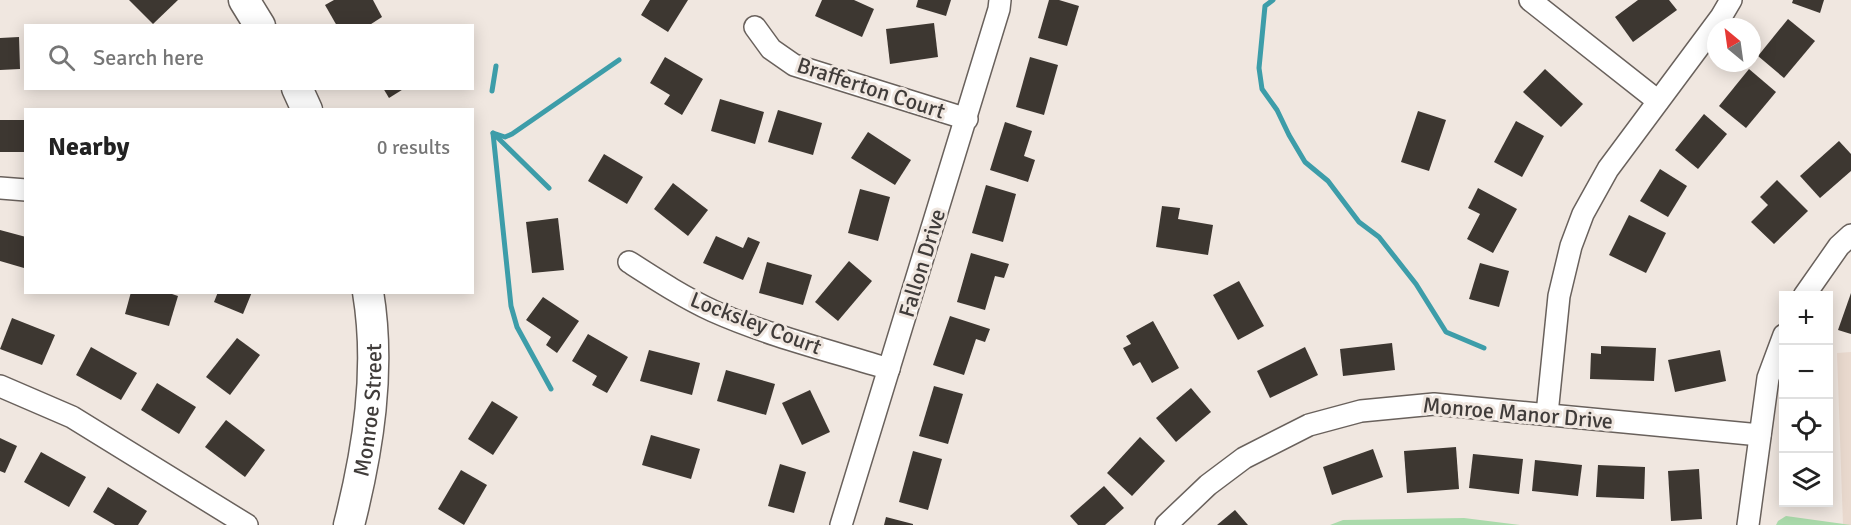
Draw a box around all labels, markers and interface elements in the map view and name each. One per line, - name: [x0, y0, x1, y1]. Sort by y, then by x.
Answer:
- north arrow: [1707, 18, 1761, 72]
- search box: [24, 24, 474, 90]
- icon: search: [45, 41, 78, 74]
- text: Search here: [93, 44, 204, 71]
- street label: Brafferton Court: [794, 51, 949, 125]
- text: Nearby: [48, 131, 129, 163]
- text: 0 results: [377, 135, 450, 160]
- street label: Fallon Drive: [893, 206, 951, 320]
- street label: Locksley Court: [687, 286, 826, 360]
- map controls: [1779, 291, 1833, 507]
- button: +: [1779, 291, 1833, 345]
- street label: Monroe Street: [347, 343, 387, 479]
- button: −: [1779, 345, 1833, 399]
- street label: Monroe Manor Drive: [1422, 391, 1614, 435]
- button: locate: [1779, 399, 1833, 453]
- button: layers: [1779, 453, 1833, 507]

